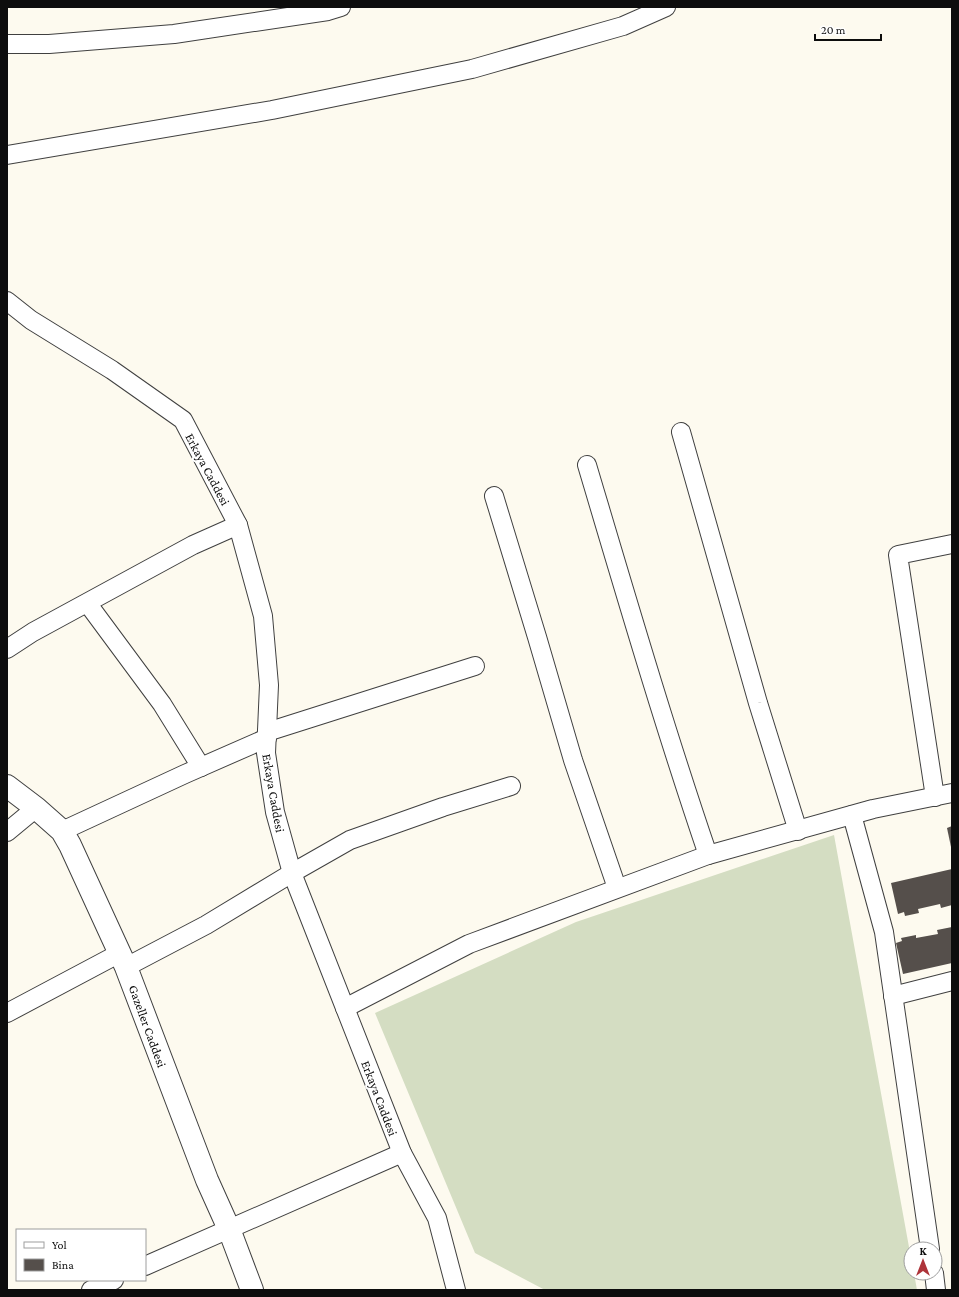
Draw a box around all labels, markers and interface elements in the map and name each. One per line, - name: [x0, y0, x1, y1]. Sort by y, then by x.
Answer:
- scale bar: [815, 16, 881, 42]
- text: 20 m: [821, 23, 846, 37]
- street label: Erkaya Caddesi: [182, 431, 233, 508]
- street label: Erkaya Caddesi: [259, 753, 288, 834]
- street label: Gazeller Caddesi: [126, 983, 170, 1070]
- street label: Erkaya Caddesi: [358, 1058, 401, 1139]
- legend: [16, 1229, 146, 1281]
- text: Yol: [52, 1238, 67, 1252]
- north arrow: [903, 1241, 943, 1281]
- text: K: [919, 1245, 927, 1257]
- text: Bina: [52, 1258, 74, 1272]

